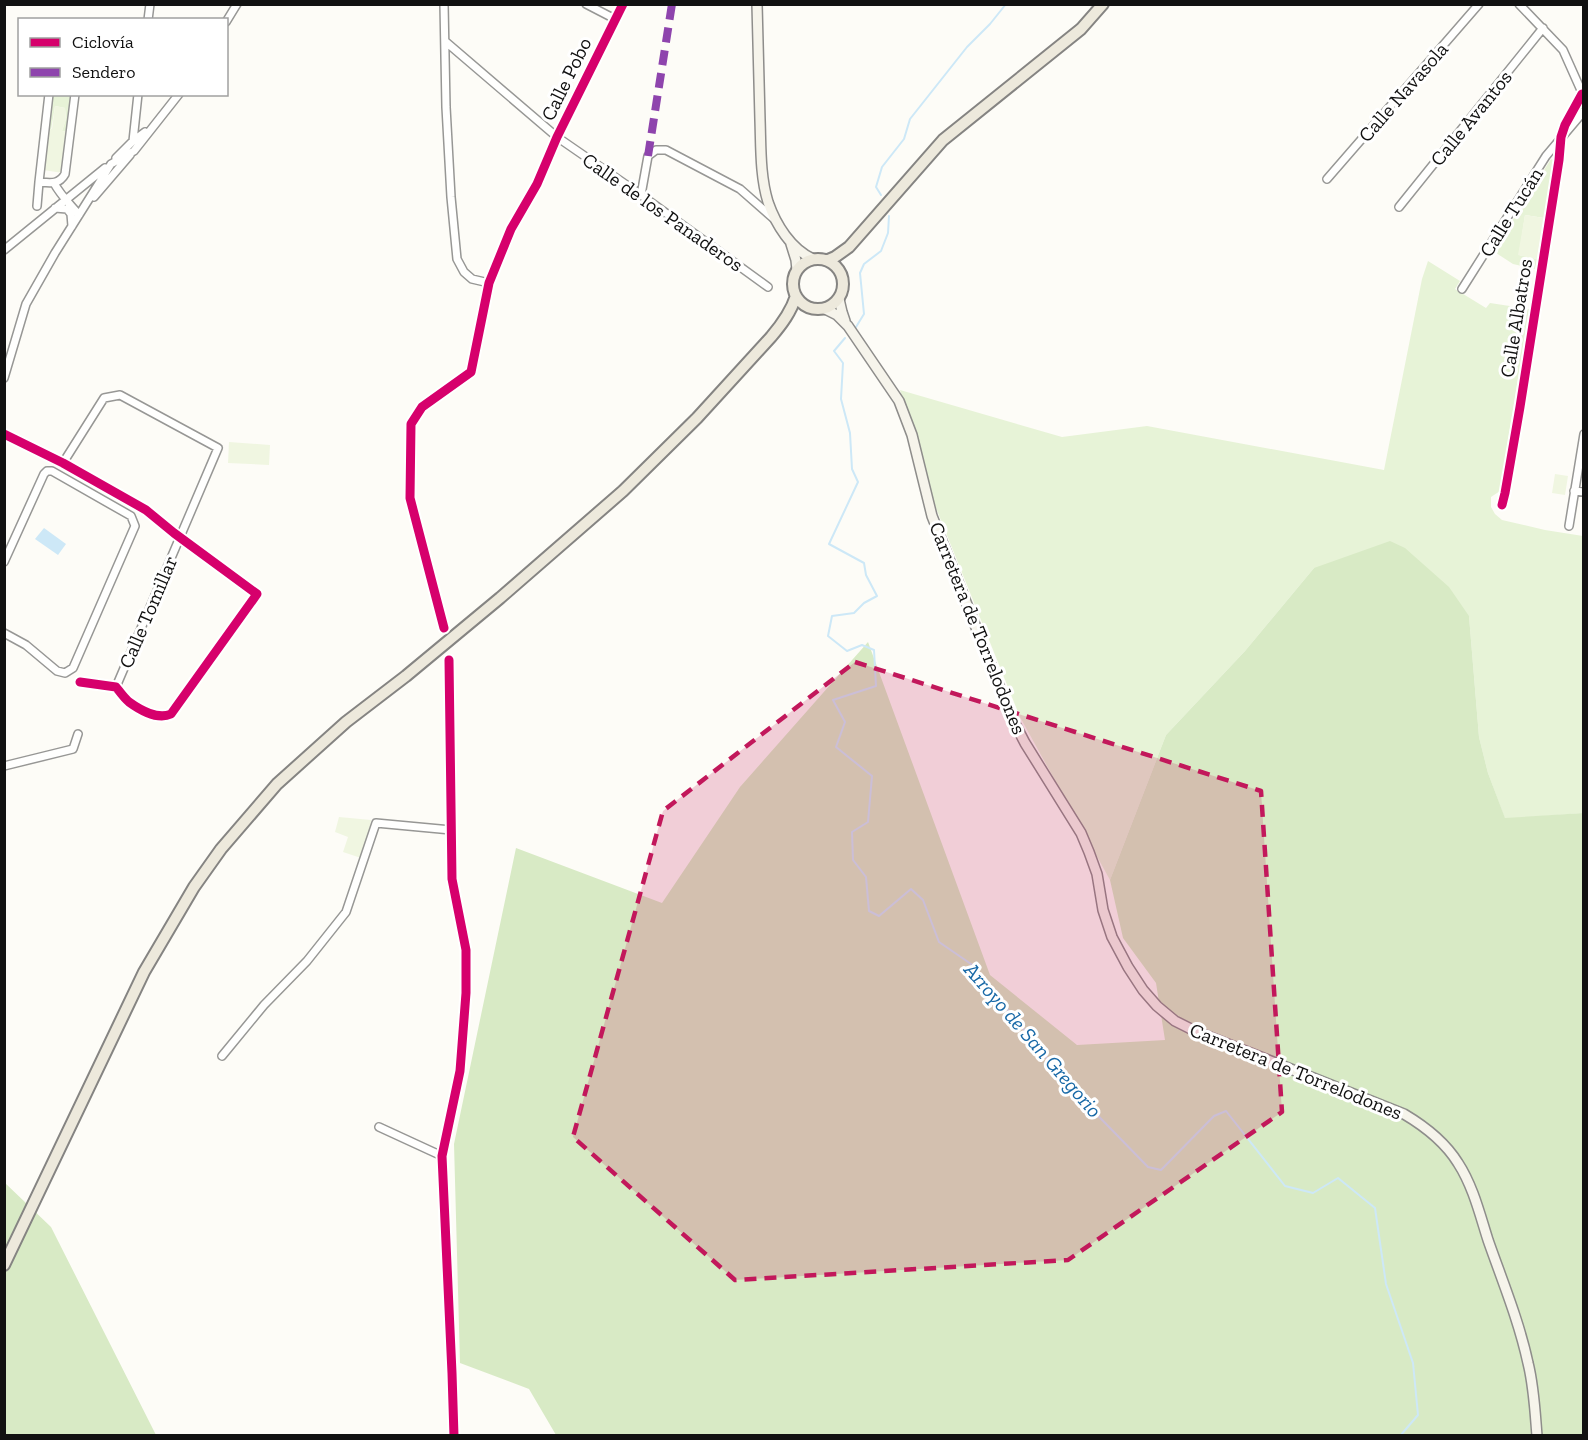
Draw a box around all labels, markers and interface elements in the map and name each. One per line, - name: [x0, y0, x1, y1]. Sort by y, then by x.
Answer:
- legend: [18, 18, 228, 96]
- text: Ciclovía: [72, 31, 134, 53]
- street label: Calle Pobo: [536, 34, 596, 124]
- street label: Calle Navasola: [1353, 37, 1453, 147]
- text: Sendero: [72, 61, 136, 83]
- street label: Calle Avantos: [1425, 65, 1517, 171]
- street label: Calle de los Panaderos: [578, 147, 748, 277]
- street label: Calle Tucán: [1474, 162, 1548, 261]
- street label: Calle Albatros: [1495, 257, 1537, 379]
- street label: Carretera de Torrelodones: [924, 518, 1032, 738]
- street label: Calle Tomillar: [114, 552, 182, 672]
- water label: Arroyo de San Gregorio: [959, 956, 1108, 1122]
- street label: Carretera de Torrelodones: [1186, 1017, 1406, 1125]

